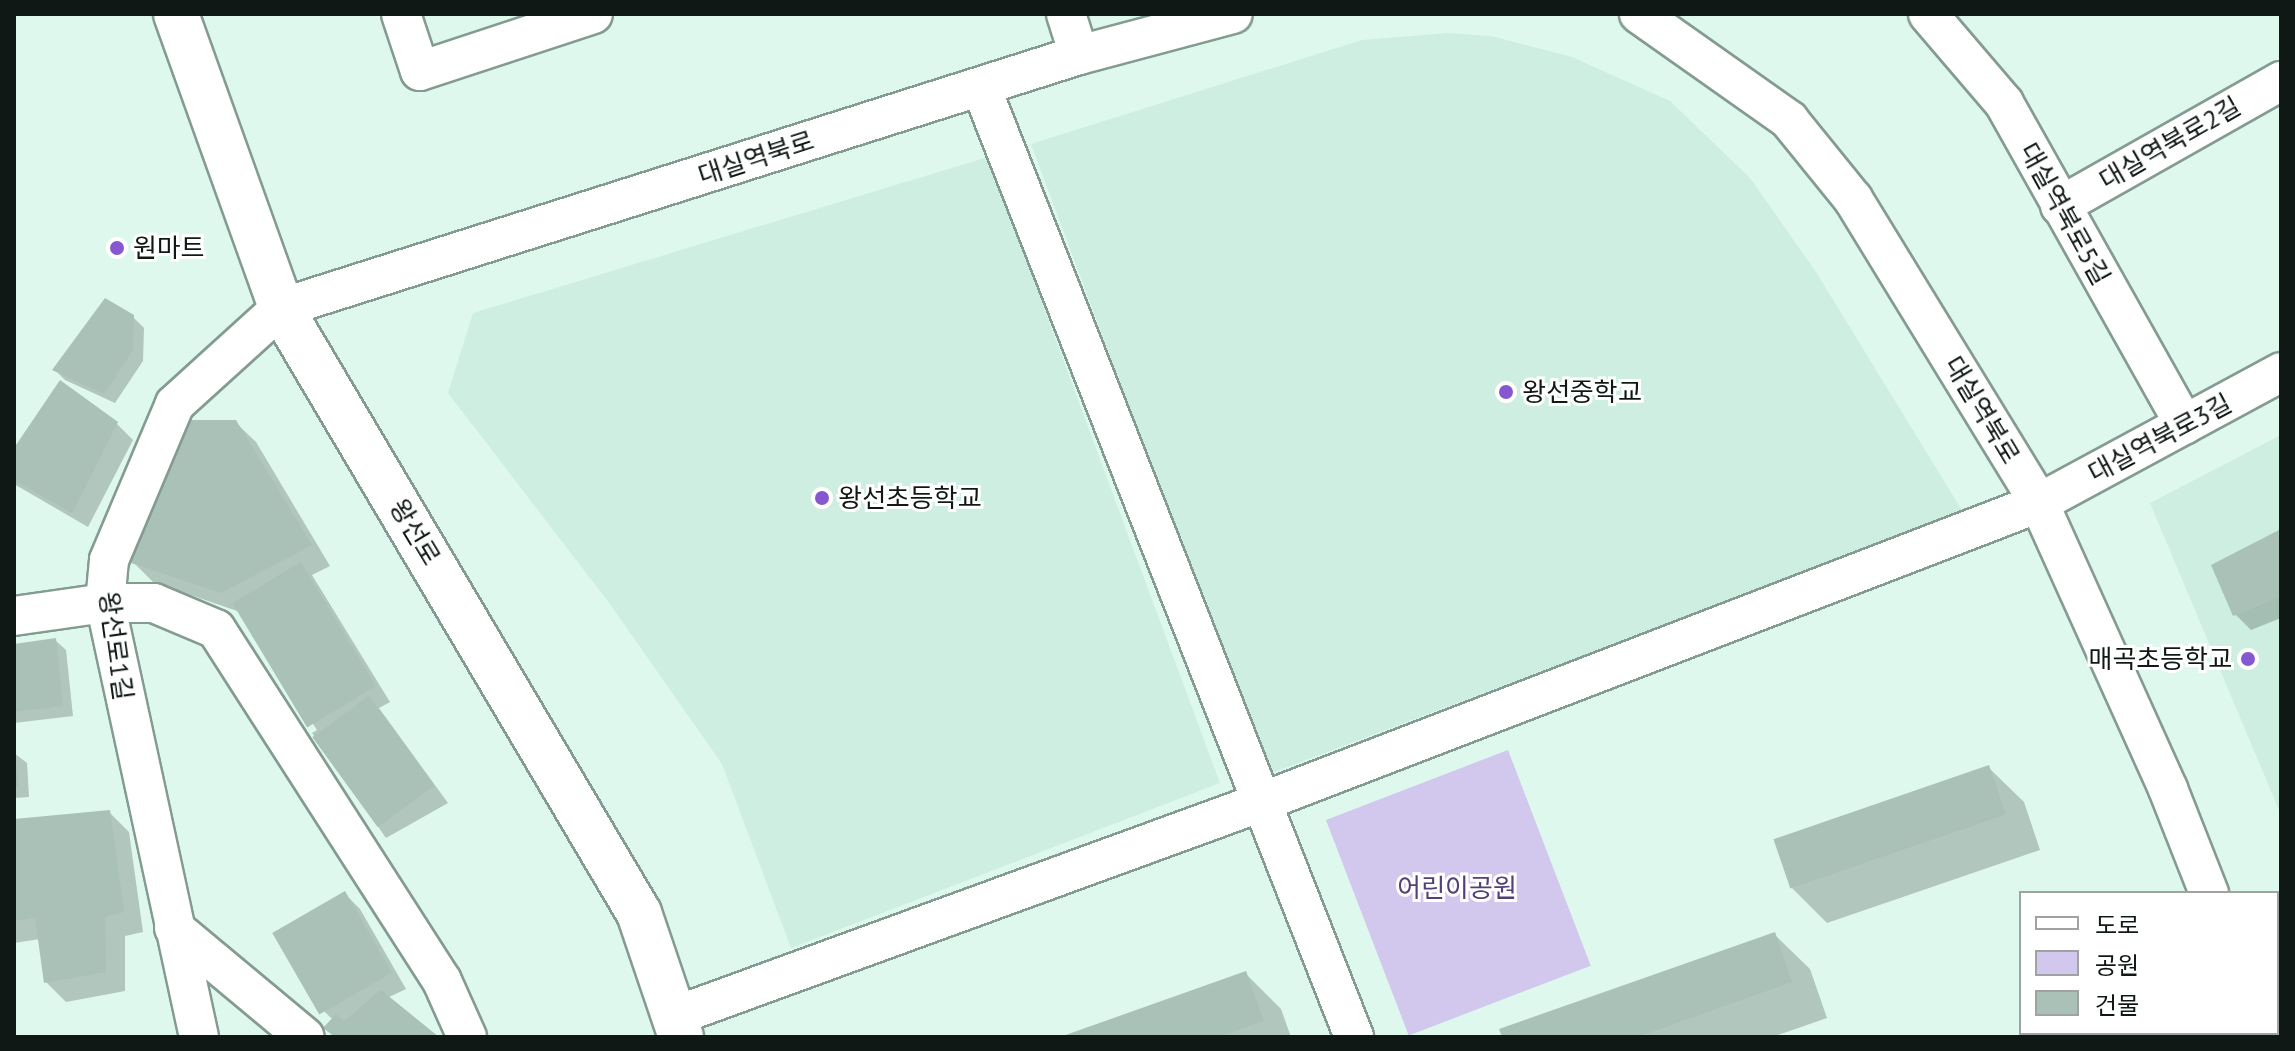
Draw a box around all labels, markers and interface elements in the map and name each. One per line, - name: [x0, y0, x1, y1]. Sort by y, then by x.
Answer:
- street label: 대실역북로2길: [2094, 90, 2246, 196]
- street label: 대실역북로: [694, 125, 818, 191]
- street label: 대실역북로5길: [2013, 137, 2117, 291]
- place label: 원마트: [133, 232, 205, 264]
- marker: 원마트: [108, 239, 126, 257]
- street label: 대실역북로: [1938, 351, 2026, 469]
- place label: 왕선중학교: [1522, 376, 1642, 408]
- marker: 왕선중학교: [1497, 383, 1515, 401]
- street label: 대실역북로3길: [2083, 387, 2237, 489]
- place label: 왕선초등학교: [838, 482, 982, 514]
- marker: 왕선초등학교: [813, 489, 831, 507]
- street label: 왕선로: [383, 493, 447, 571]
- street label: 왕선로1길: [93, 589, 139, 703]
- place label: 매곡초등학교: [2088, 643, 2232, 675]
- marker: 매곡초등학교: [2239, 650, 2257, 668]
- park label: 어린이공원: [1397, 872, 1517, 904]
- legend: [2019, 891, 2279, 1035]
- text: 도로: [2095, 910, 2139, 941]
- text: 공원: [2095, 950, 2139, 981]
- text: 건물: [2095, 990, 2139, 1021]

